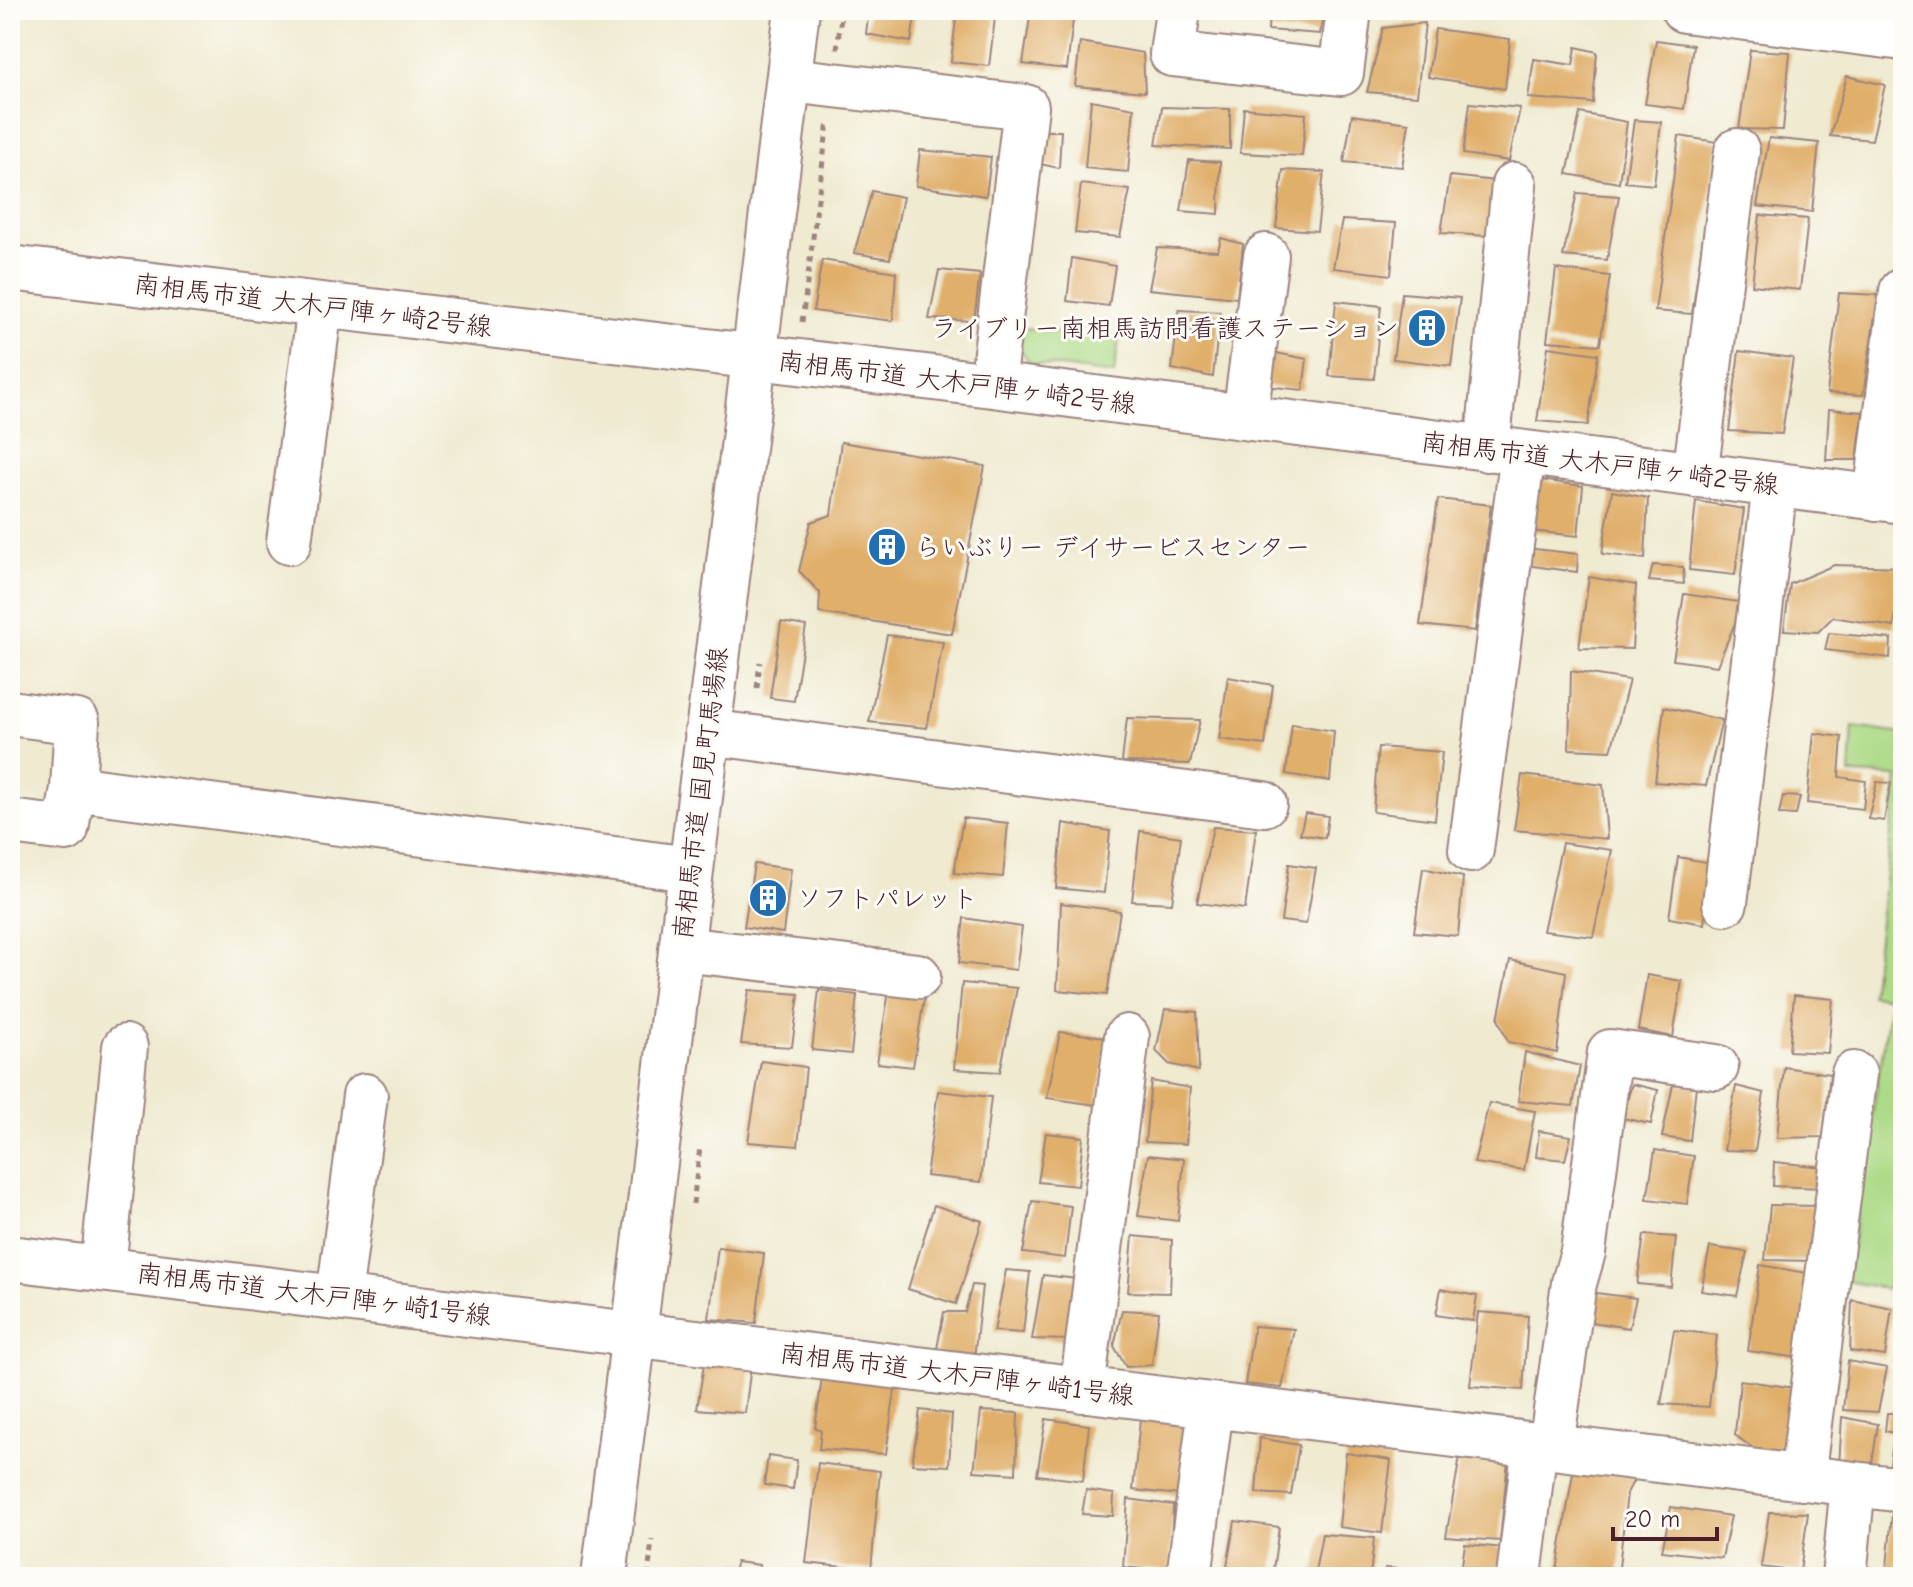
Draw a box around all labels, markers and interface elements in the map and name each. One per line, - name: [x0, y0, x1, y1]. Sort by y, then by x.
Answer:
- street label: 南相馬市道 大木戸陣ヶ崎2号線: [132, 269, 494, 343]
- building icon: ライブリー南相馬訪問看護ステーション: [1406, 307, 1448, 349]
- place label: ライブリー南相馬訪問看護ステーション: [931, 314, 1399, 344]
- street label: 南相馬市道 大木戸陣ヶ崎2号線: [776, 346, 1138, 420]
- street label: 南相馬市道 大木戸陣ヶ崎2号線: [1419, 427, 1781, 501]
- building icon: らいぶりー デイサービスセンター: [866, 526, 908, 568]
- place label: らいぶりー デイサービスセンター: [915, 533, 1311, 563]
- street label: 南相馬市道 国見町馬場線: [668, 645, 734, 941]
- building icon: ソフトパレット: [747, 877, 789, 919]
- place label: ソフトパレット: [796, 884, 978, 914]
- street label: 南相馬市道 大木戸陣ヶ崎1号線: [135, 1258, 493, 1332]
- street label: 南相馬市道 大木戸陣ヶ崎1号線: [778, 1338, 1136, 1412]
- scale bar: [1613, 1491, 1717, 1541]
- text: 20 m: [1625, 1505, 1680, 1533]

